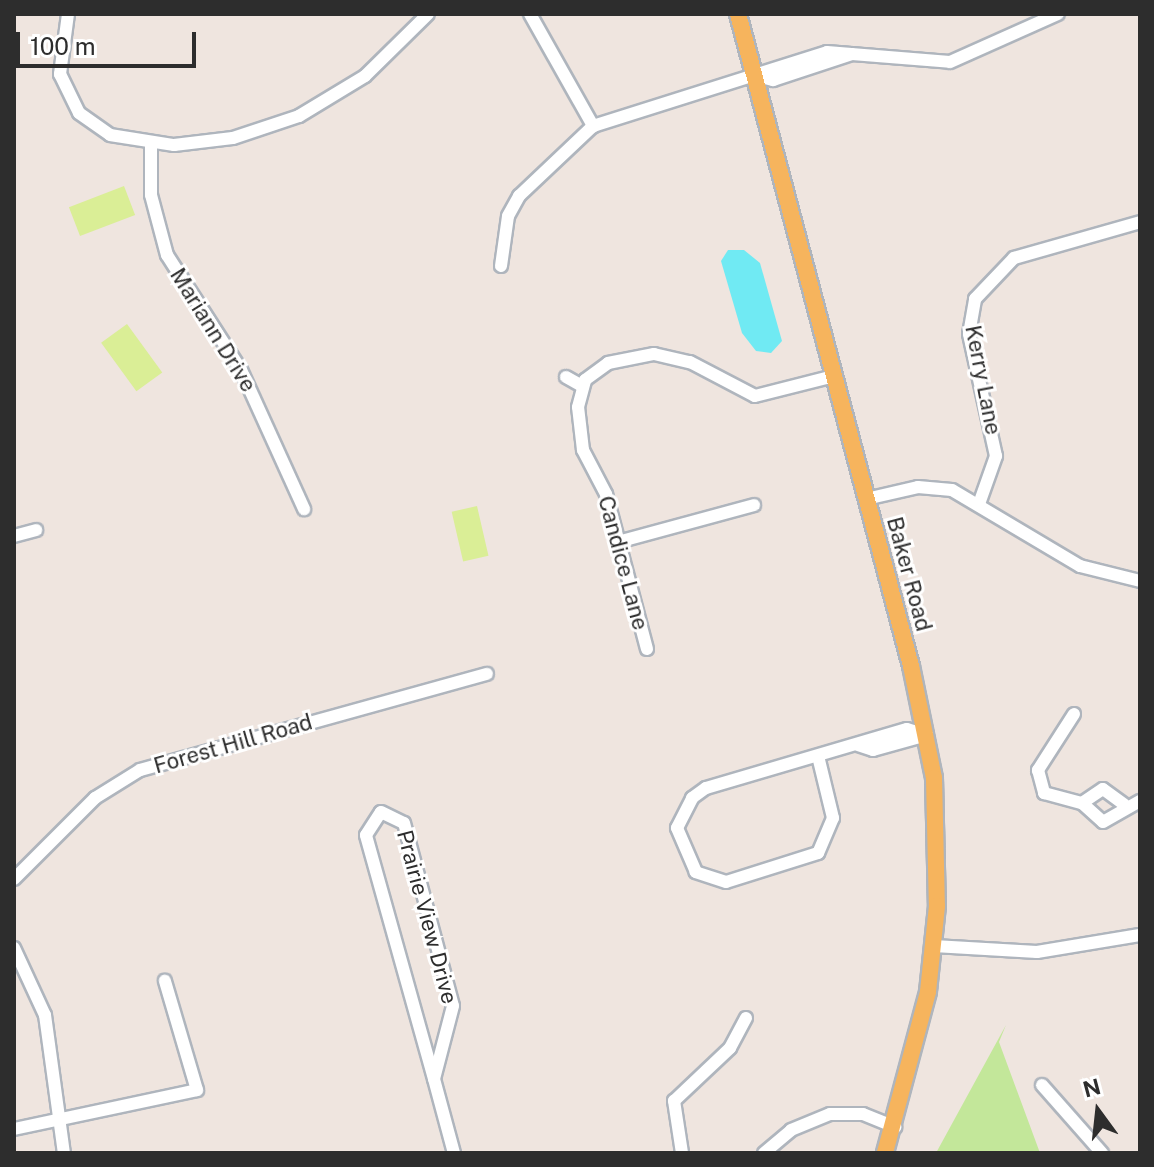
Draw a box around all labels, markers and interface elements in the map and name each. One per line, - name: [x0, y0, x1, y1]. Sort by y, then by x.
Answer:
- scale bar: [20, 16, 200, 66]
- text: 100 m: [30, 32, 96, 60]
- street label: Mariann Drive: [164, 263, 262, 397]
- street label: Kerry Lane: [959, 323, 1007, 437]
- street label: Candice Lane: [592, 493, 654, 633]
- street label: Baker Road: [881, 514, 937, 634]
- street label: Forest Hill Road: [151, 709, 315, 779]
- street label: Prairie View Drive: [391, 827, 463, 1007]
- north arrow: [1058, 1071, 1138, 1151]
- text: N: [1080, 1073, 1103, 1103]

